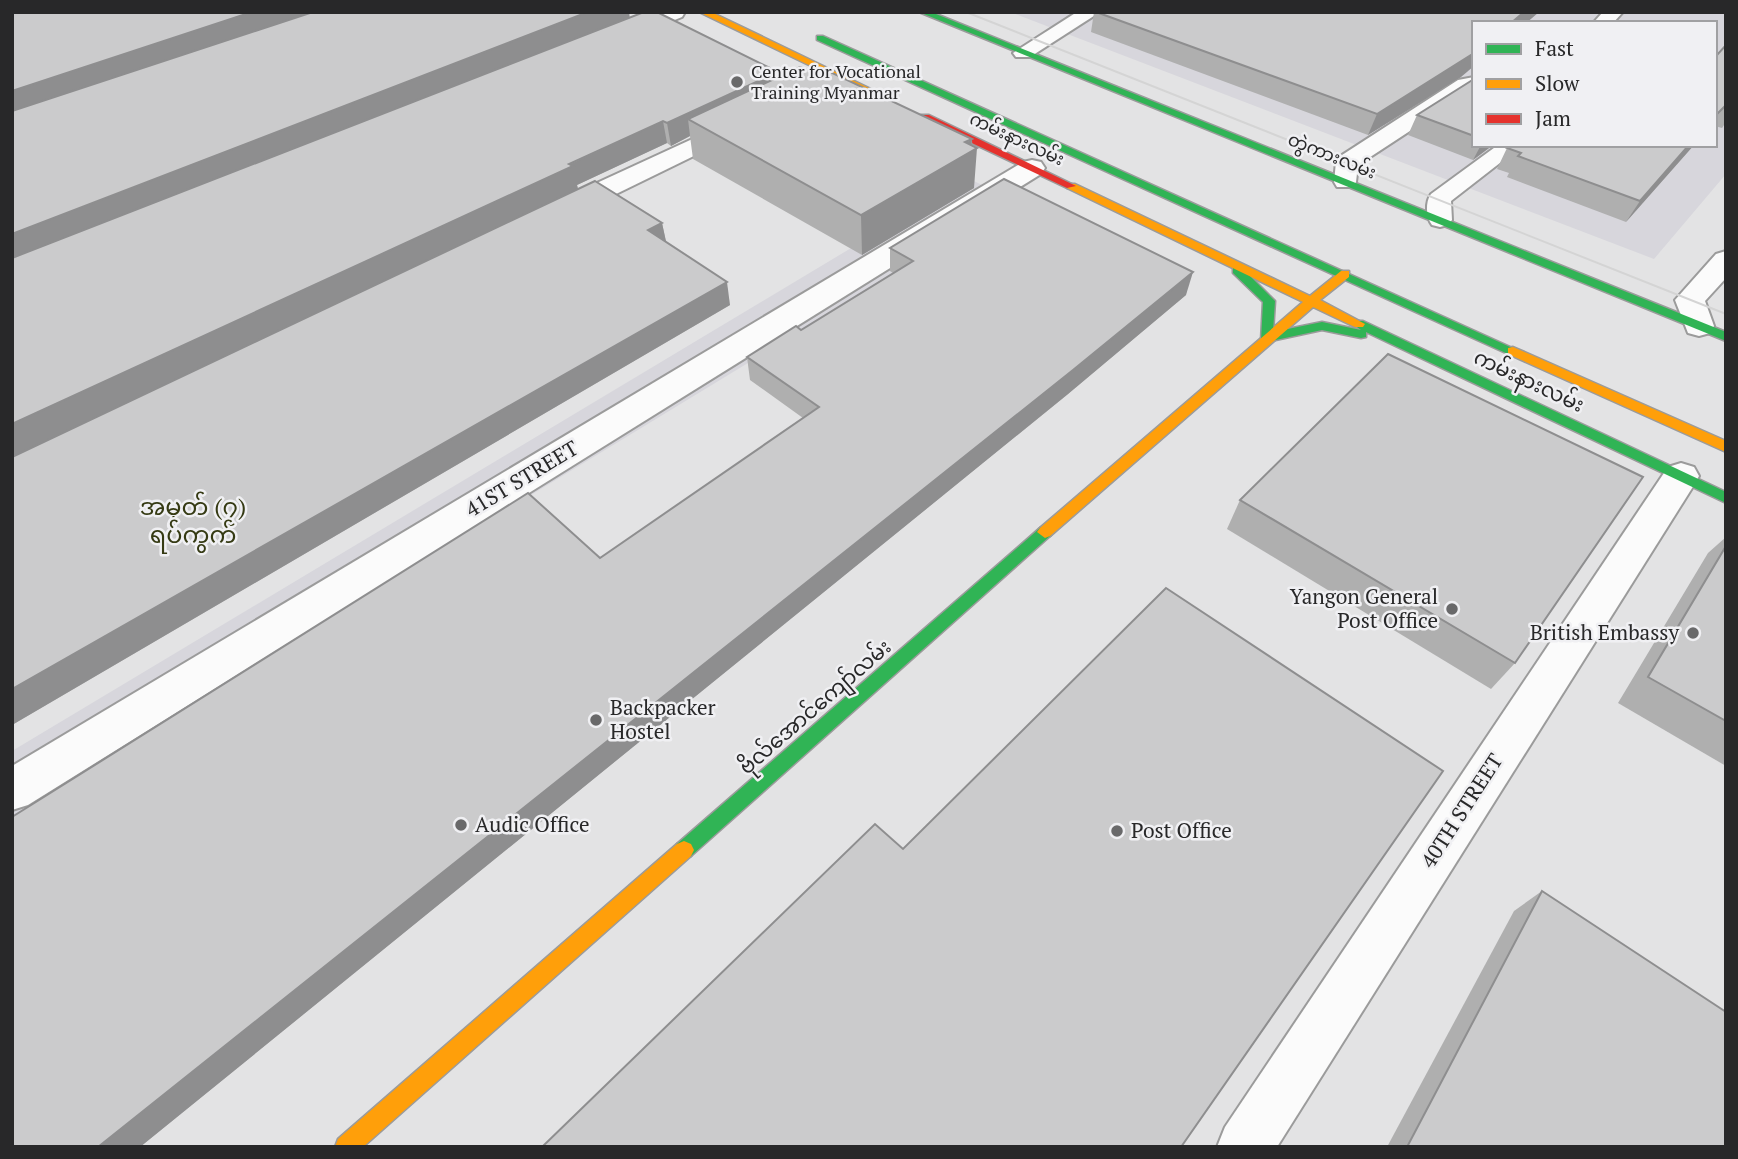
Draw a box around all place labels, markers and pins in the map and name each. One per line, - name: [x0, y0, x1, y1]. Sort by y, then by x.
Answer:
- place label: Center for Vocational Training Myanmar: [751, 59, 921, 104]
- marker: Center for Vocational Training Myanmar: [729, 74, 745, 90]
- place label: Yangon General Post Office: [1290, 582, 1438, 634]
- marker: Yangon General Post Office: [1444, 601, 1460, 617]
- place label: British Embassy: [1530, 618, 1679, 646]
- marker: British Embassy: [1685, 625, 1701, 641]
- place label: Backpacker Hostel: [610, 693, 716, 745]
- marker: Backpacker Hostel: [588, 712, 604, 728]
- place label: Audic Office: [475, 810, 590, 838]
- place label: Post Office: [1131, 816, 1232, 844]
- marker: Audic Office: [453, 817, 469, 833]
- marker: Post Office: [1109, 823, 1125, 839]

